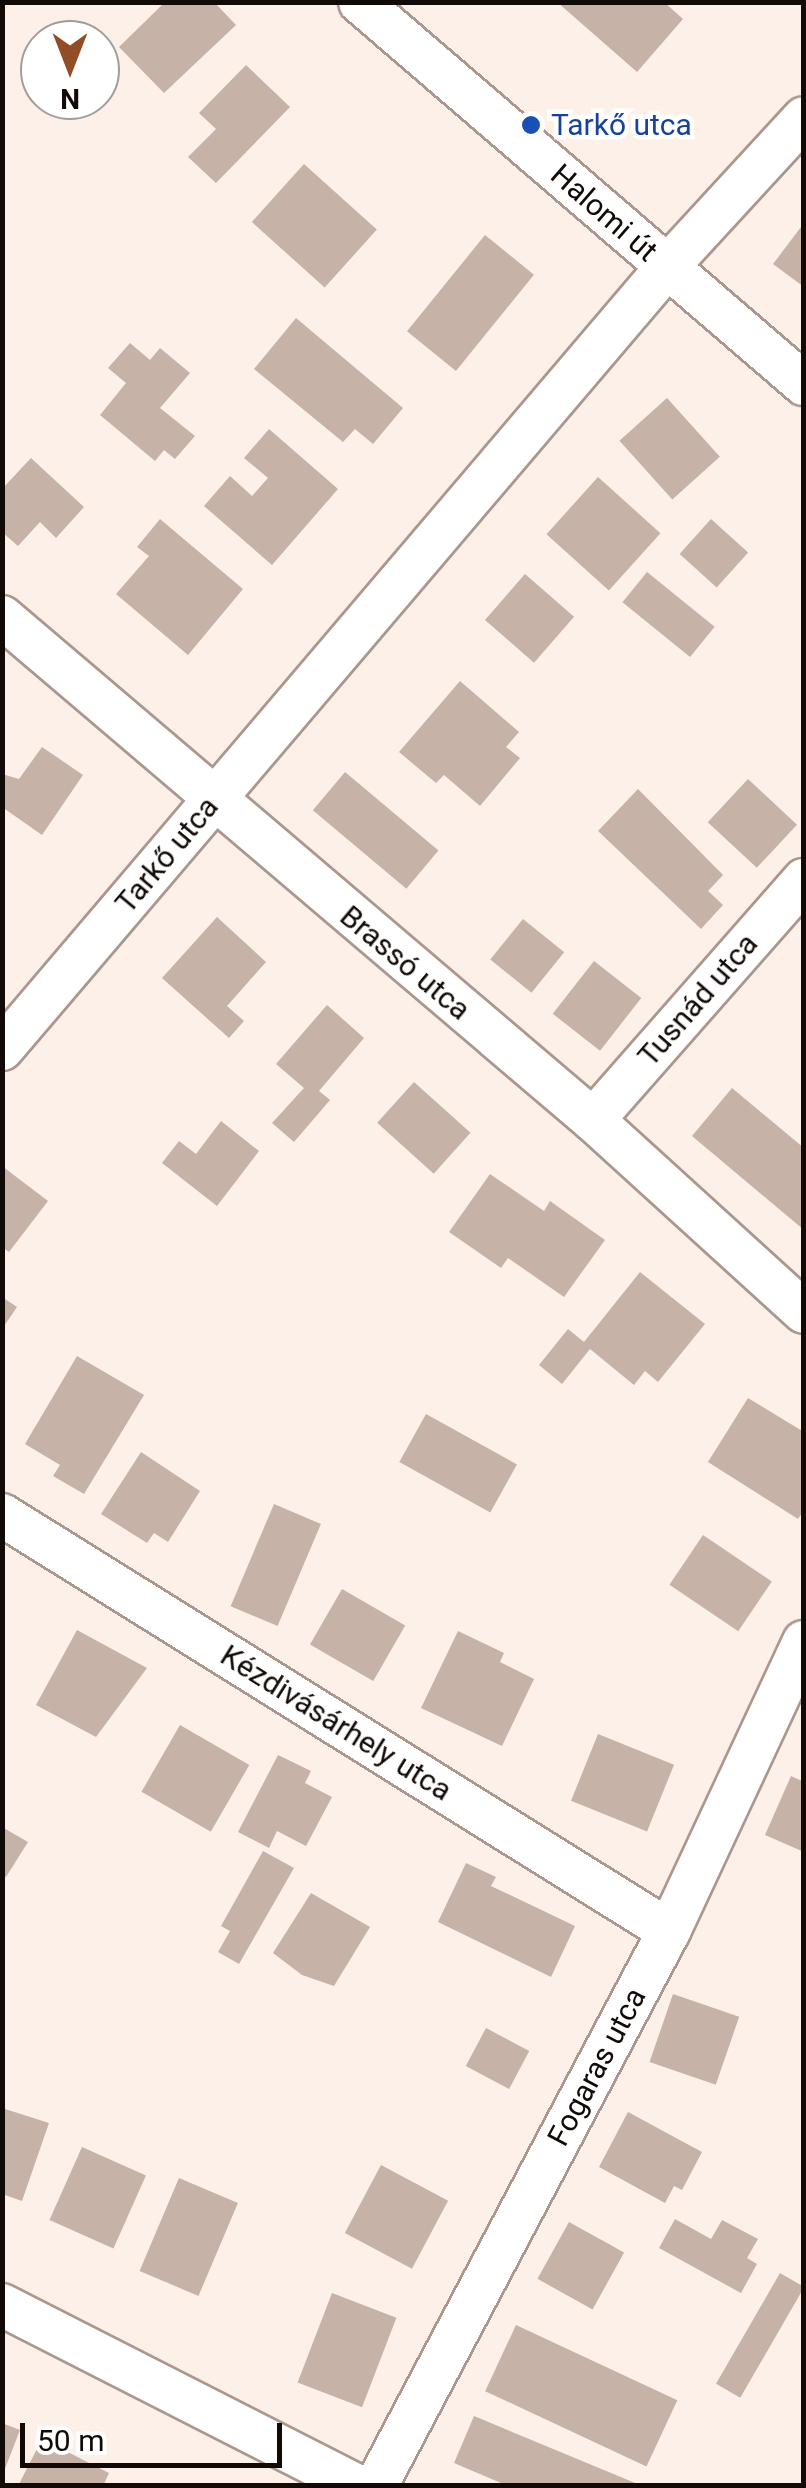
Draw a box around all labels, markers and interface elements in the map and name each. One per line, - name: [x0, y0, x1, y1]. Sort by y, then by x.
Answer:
- north arrow: [20, 20, 120, 120]
- text: N: [60, 82, 80, 115]
- place label: Tarkő utca: [551, 107, 692, 143]
- marker: Tarkő utca: [520, 114, 542, 136]
- street label: Halomi út: [543, 157, 665, 269]
- street label: Tarkő utca: [108, 789, 226, 921]
- street label: Brassó utca: [333, 898, 477, 1028]
- street label: Tusnád utca: [631, 926, 765, 1074]
- street label: Kézdivásárhely utca: [214, 1637, 458, 1809]
- street label: Fogaras utca: [540, 1982, 654, 2152]
- scale bar: [25, 2403, 288, 2465]
- text: 50 m: [37, 2423, 104, 2458]

